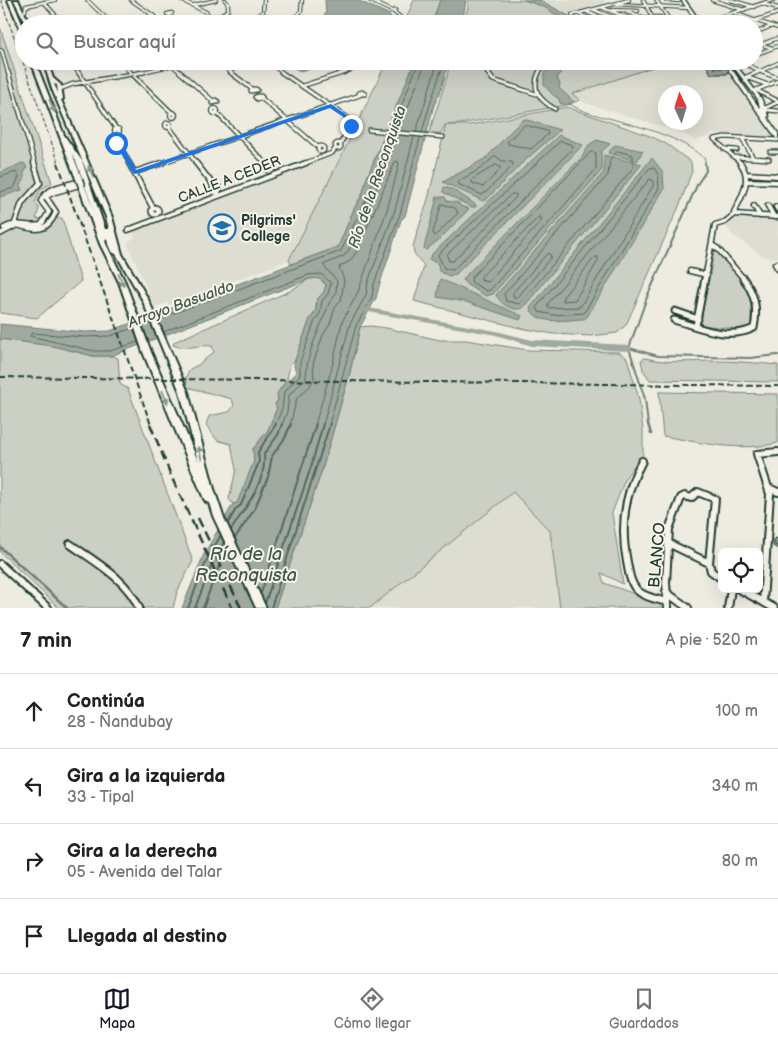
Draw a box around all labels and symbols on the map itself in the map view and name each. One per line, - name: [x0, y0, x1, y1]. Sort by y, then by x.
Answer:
- north arrow: [658, 85, 703, 130]
- one-way arrow: [48, 99, 56, 113]
- water label: Río de la Reconquista: [344, 103, 411, 251]
- route end: [340, 115, 363, 138]
- route start: [105, 132, 128, 155]
- street label: CALLE A CEDER: [175, 152, 283, 207]
- one-way arrow: [86, 165, 94, 179]
- place label: Pilgrims' College: [241, 212, 296, 245]
- school or university icon: Pilgrims' College: [207, 213, 237, 243]
- one-way arrow: [118, 273, 126, 287]
- water label: Arroyo Basualdo: [125, 276, 237, 333]
- one-way arrow: [162, 390, 170, 404]
- one-way arrow: [196, 445, 204, 460]
- street label: BLANCO: [645, 522, 670, 589]
- water label: Río de la Reconquista: [195, 544, 297, 586]

